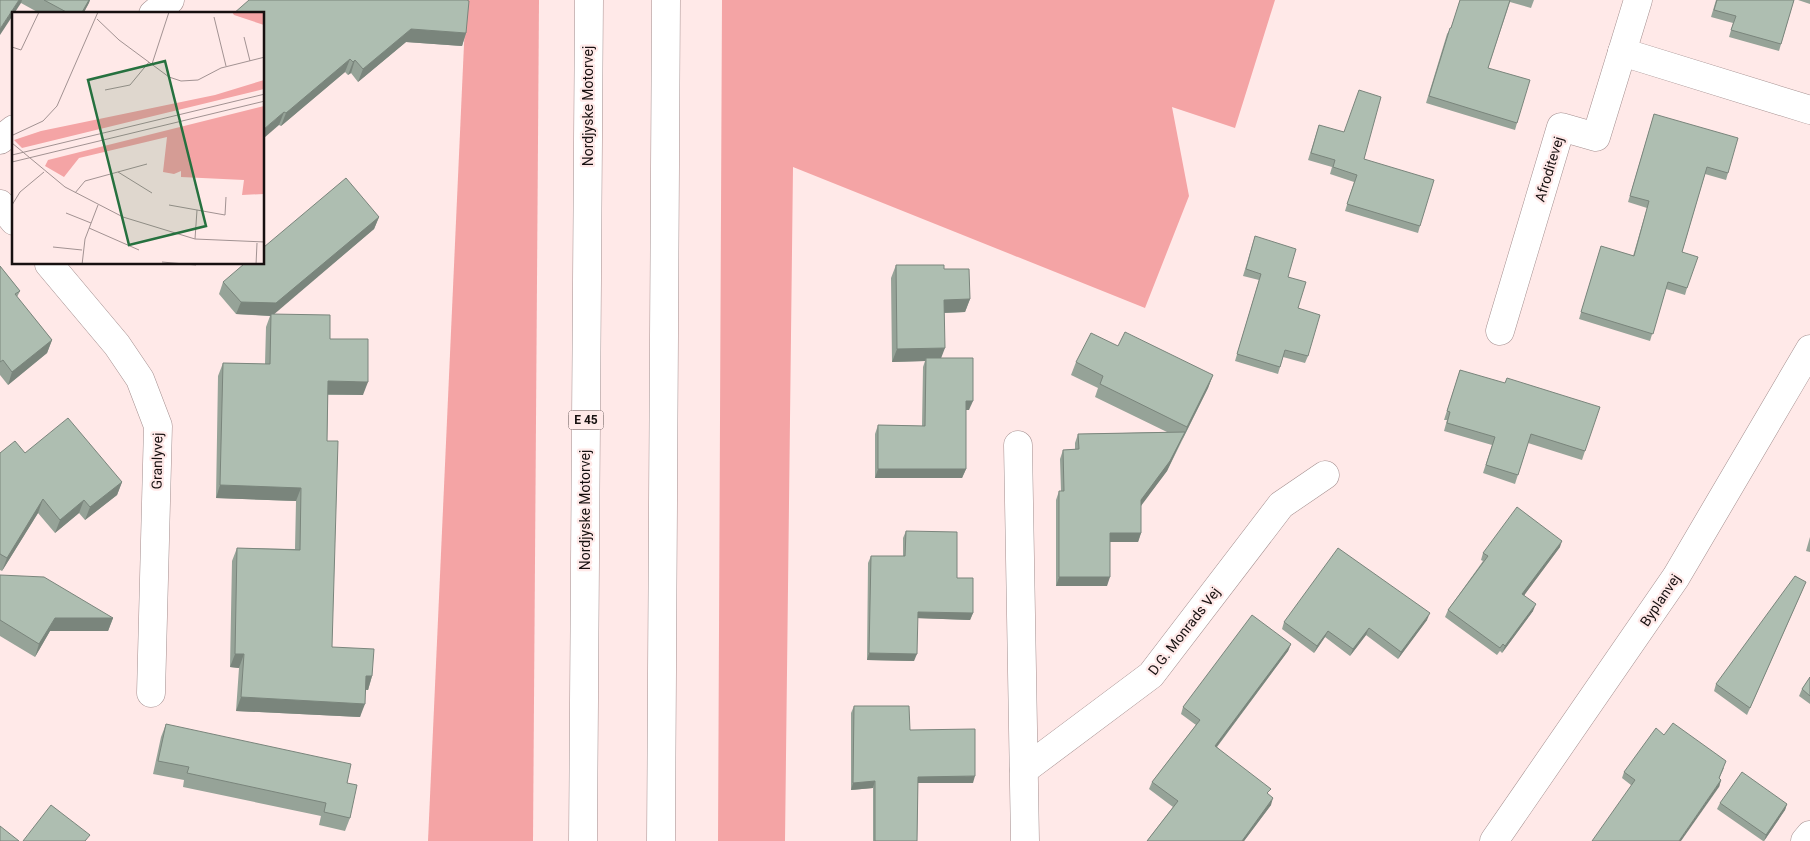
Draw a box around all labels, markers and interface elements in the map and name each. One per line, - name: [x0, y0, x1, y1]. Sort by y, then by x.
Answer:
- inset map: [12, 12, 265, 265]
- street label: Nordjyske Motorvej: [580, 46, 596, 166]
- street label: Afroditevej: [1532, 134, 1566, 204]
- road number: E 45: [568, 410, 604, 430]
- street label: Granlyvej: [149, 432, 165, 490]
- street label: Nordjyske Motorvej: [577, 450, 593, 570]
- street label: Byplanvej: [1637, 571, 1683, 629]
- street label: D.G. Monrads Vej: [1145, 584, 1223, 678]

